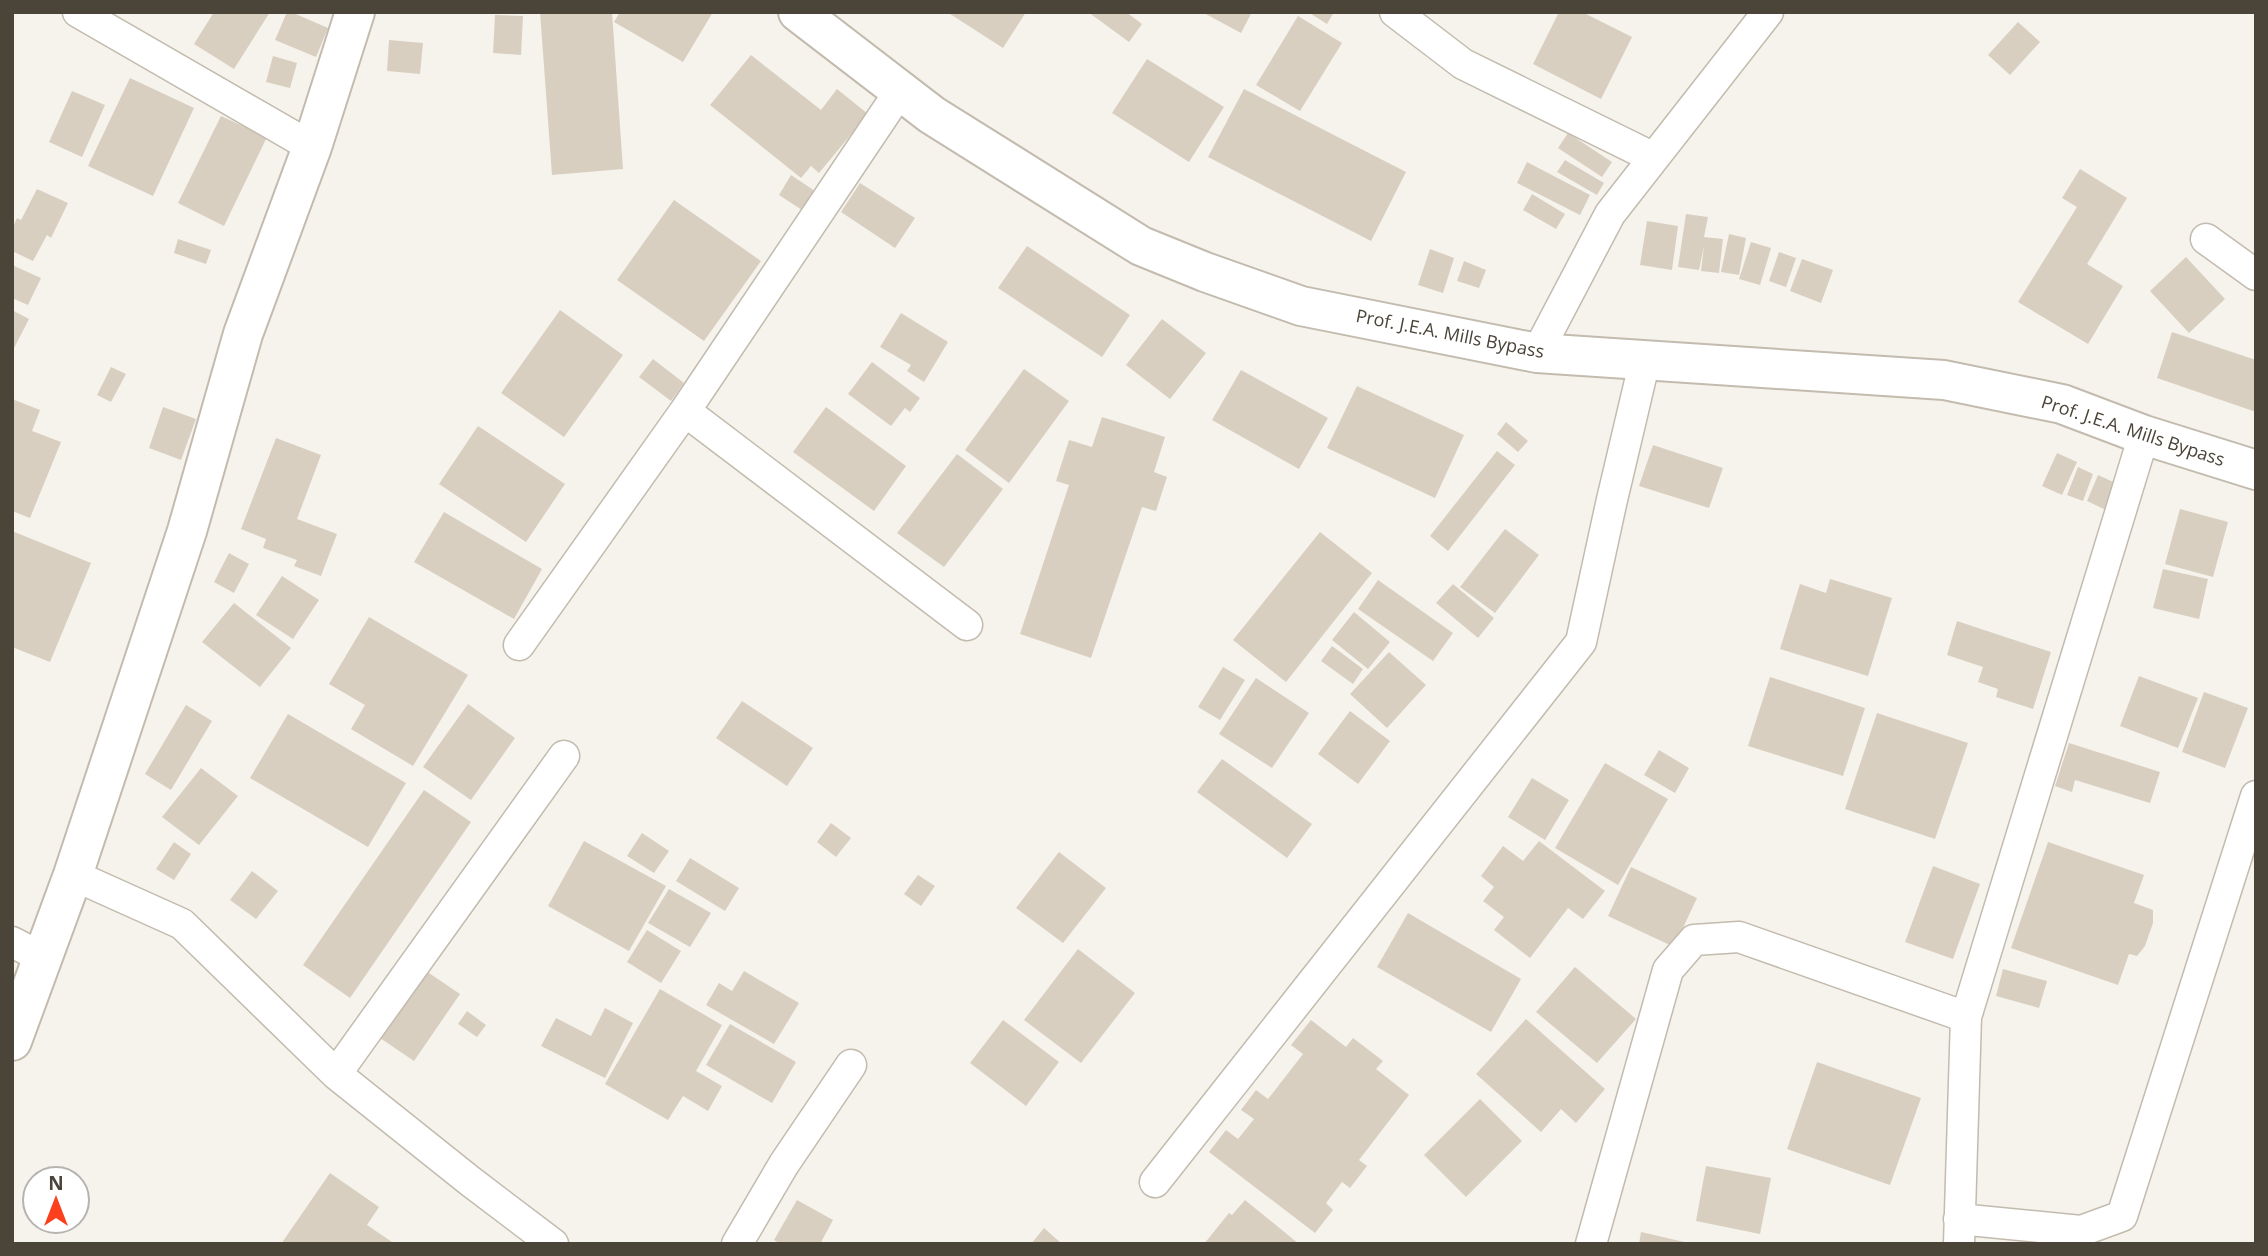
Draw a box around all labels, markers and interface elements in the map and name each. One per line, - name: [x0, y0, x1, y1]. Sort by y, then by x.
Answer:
- street label: Prof. J.E.A. Mills Bypass: [1354, 303, 1546, 363]
- street label: Prof. J.E.A. Mills Bypass: [2039, 389, 2228, 471]
- north arrow: [21, 1165, 91, 1235]
- text: N: [48, 1170, 64, 1196]

